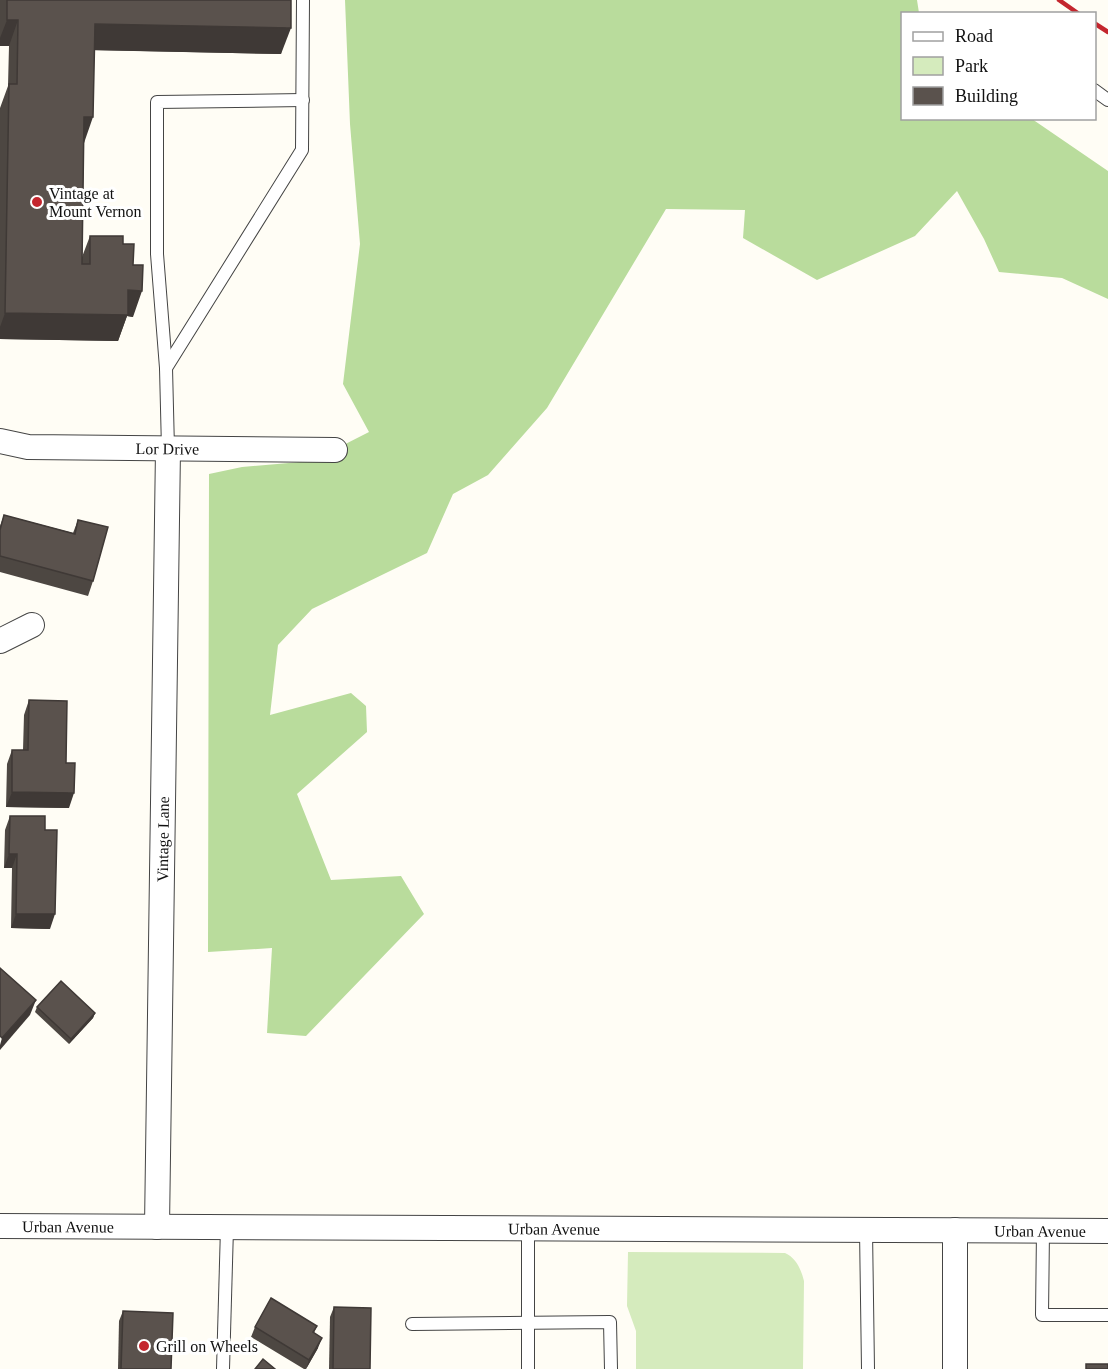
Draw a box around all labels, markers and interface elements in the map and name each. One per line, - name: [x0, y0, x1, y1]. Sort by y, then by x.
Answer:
- legend: [901, 12, 1096, 120]
- text: Road: [955, 26, 993, 46]
- text: Park: [955, 56, 988, 76]
- text: Building: [955, 86, 1018, 106]
- place label: Vintage at Mount Vernon: [49, 185, 142, 220]
- marker: Vintage at Mount Vernon: [30, 195, 44, 209]
- street label: Lor Drive: [135, 440, 199, 457]
- street label: Vintage Lane: [153, 796, 172, 882]
- street label: Urban Avenue: [22, 1218, 114, 1235]
- street label: Urban Avenue: [508, 1220, 600, 1237]
- street label: Urban Avenue: [994, 1222, 1086, 1239]
- place label: Grill on Wheels: [156, 1338, 258, 1355]
- marker: Grill on Wheels: [137, 1339, 151, 1353]

